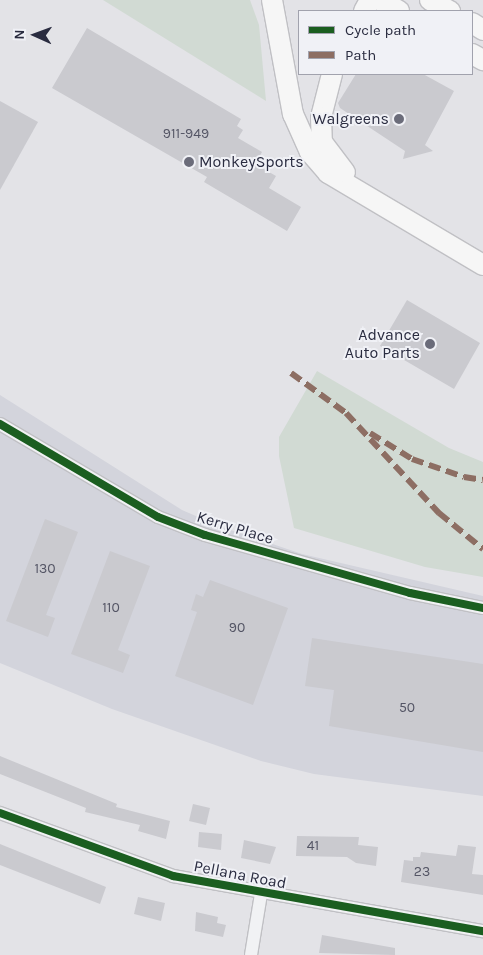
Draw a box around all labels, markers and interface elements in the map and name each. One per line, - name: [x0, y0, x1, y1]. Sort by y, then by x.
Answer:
- north arrow: [10, 10, 60, 60]
- legend: [298, 10, 473, 75]
- text: Cycle path: [345, 21, 416, 39]
- text: N: [11, 29, 28, 40]
- text: Path: [345, 46, 376, 64]
- place label: Walgreens: [313, 109, 389, 129]
- marker: Walgreens: [393, 113, 405, 125]
- house number: 911-949: [163, 126, 209, 142]
- place label: MonkeySports: [199, 152, 304, 172]
- marker: MonkeySports: [183, 156, 195, 168]
- place label: Advance Auto Parts: [345, 325, 420, 363]
- marker: Advance Auto Parts: [424, 338, 436, 350]
- street label: Kerry Place: [194, 507, 276, 549]
- house number: 130: [34, 561, 56, 577]
- house number: 110: [102, 600, 120, 616]
- house number: 90: [229, 620, 245, 636]
- house number: 50: [399, 700, 415, 716]
- house number: 41: [307, 838, 319, 854]
- street label: Pellana Road: [192, 857, 288, 893]
- house number: 23: [414, 864, 430, 880]

